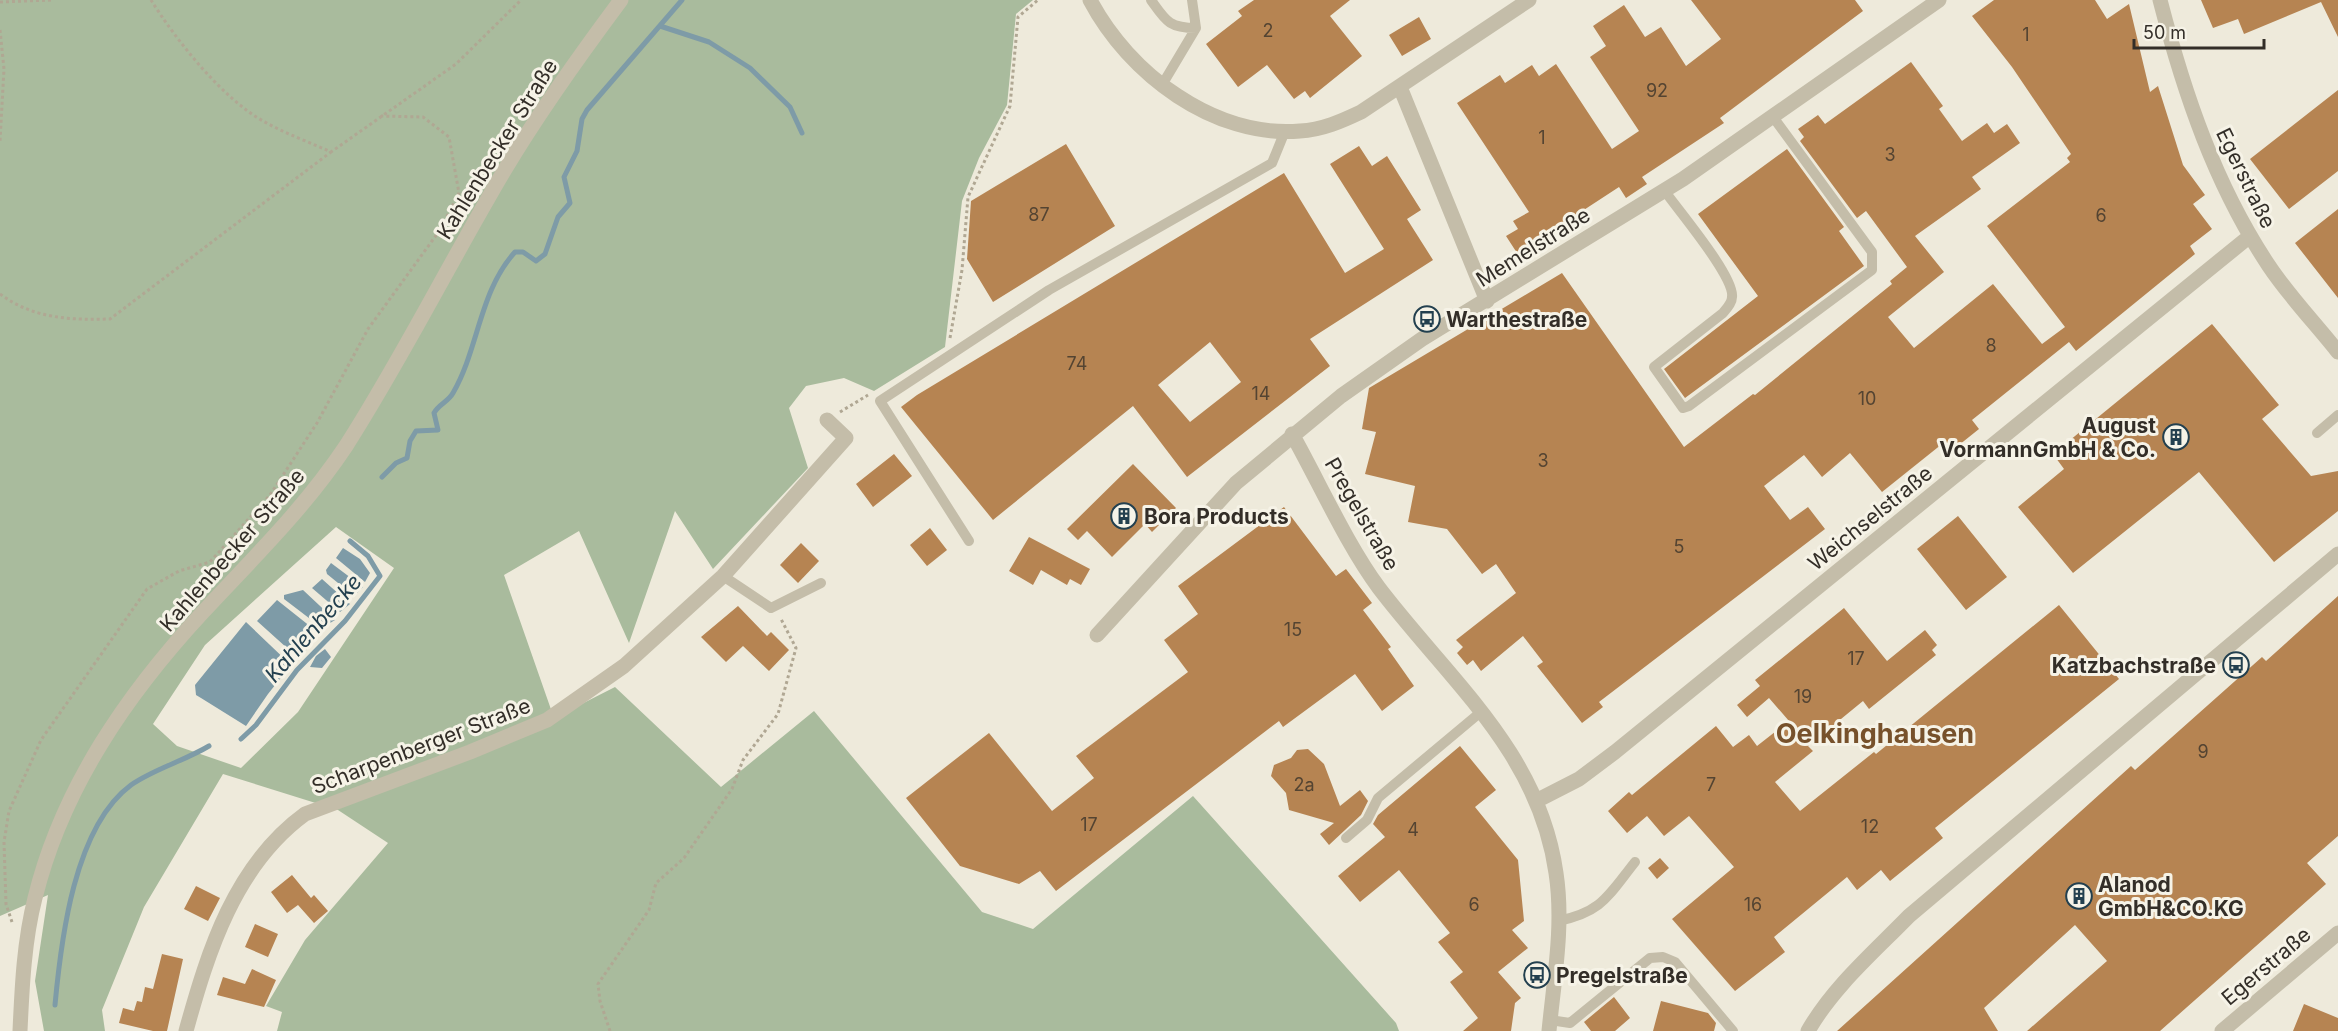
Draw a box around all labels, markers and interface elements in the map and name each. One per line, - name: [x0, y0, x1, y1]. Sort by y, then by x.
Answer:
- scale bar: [2134, 12, 2264, 50]
- house number: 2: [1263, 20, 1273, 41]
- text: 50 m: [2143, 22, 2186, 43]
- house number: 1: [2022, 24, 2030, 45]
- street label: Kahlenbecker Straße: [431, 54, 563, 244]
- house number: 92: [1646, 80, 1668, 101]
- street label: Egerstraße: [2211, 124, 2281, 232]
- house number: 1: [1538, 127, 1546, 148]
- house number: 3: [1884, 144, 1896, 165]
- street label: Memelstraße: [1471, 202, 1595, 292]
- house number: 87: [1028, 204, 1050, 225]
- house number: 6: [2095, 205, 2107, 226]
- bus stop icon: Warthestraße: [1412, 304, 1442, 334]
- place label: Warthestraße: [1446, 307, 1587, 332]
- house number: 8: [1985, 335, 1997, 356]
- house number: 74: [1067, 353, 1087, 374]
- house number: 14: [1252, 383, 1270, 404]
- house number: 10: [1858, 388, 1876, 409]
- place label: August VormannGmbH & Co.: [1939, 413, 2156, 462]
- building icon: August VormannGmbH & Co.: [2161, 422, 2191, 452]
- house number: 3: [1537, 450, 1549, 471]
- street label: Pregelstraße: [1320, 453, 1404, 575]
- street label: Weichselstraße: [1803, 460, 1937, 576]
- street label: Kahlenbecker Straße: [155, 463, 309, 637]
- building icon: Bora Products: [1109, 501, 1139, 531]
- place label: Bora Products: [1144, 504, 1289, 529]
- house number: 5: [1674, 536, 1684, 557]
- water label: Kahlenbecke: [259, 569, 367, 687]
- house number: 15: [1284, 619, 1302, 640]
- house number: 17: [1847, 648, 1865, 669]
- bus stop icon: Katzbachstraße: [2221, 650, 2251, 680]
- place label: Katzbachstraße: [2052, 653, 2216, 678]
- house number: 19: [1794, 686, 1812, 707]
- street label: Scharpenberger Straße: [308, 693, 534, 799]
- district label: Oelkinghausen: [1776, 717, 1974, 750]
- house number: 9: [2197, 741, 2209, 762]
- house number: 2a: [1293, 774, 1315, 795]
- house number: 7: [1706, 774, 1716, 795]
- house number: 17: [1080, 814, 1098, 835]
- house number: 12: [1861, 816, 1879, 837]
- house number: 4: [1407, 819, 1419, 840]
- place label: Alanod GmbH&CO.KG: [2098, 872, 2244, 921]
- building icon: Alanod GmbH&CO.KG: [2064, 881, 2094, 911]
- house number: 6: [1468, 894, 1480, 915]
- house number: 16: [1744, 894, 1762, 915]
- street label: Egerstraße: [2216, 922, 2316, 1010]
- bus stop icon: Pregelstraße: [1522, 960, 1552, 990]
- place label: Pregelstraße: [1556, 963, 1688, 988]

